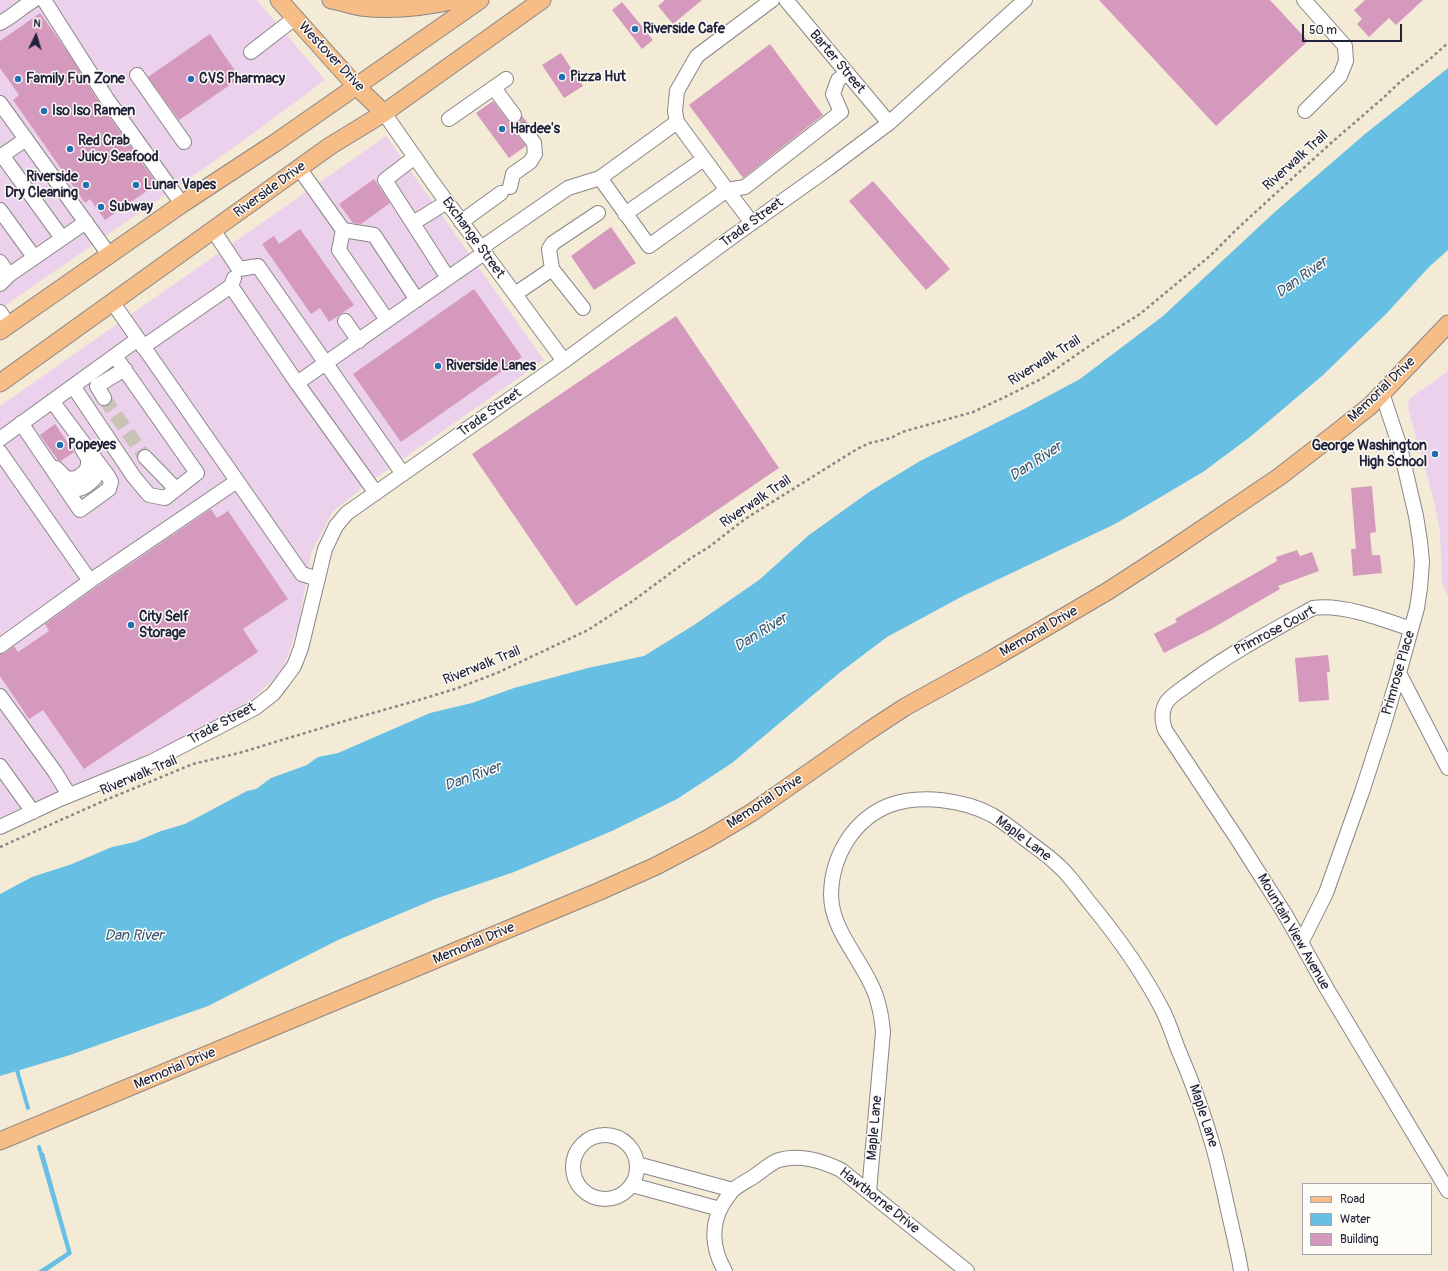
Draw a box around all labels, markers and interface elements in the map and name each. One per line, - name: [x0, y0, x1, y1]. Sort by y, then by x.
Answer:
- north arrow: [16, 16, 56, 56]
- scale bar: [1304, 16, 1404, 42]
- text: N: [33, 17, 41, 30]
- street label: Westover Drive: [294, 19, 368, 95]
- place label: Riverside Cafe: [643, 21, 725, 37]
- text: 50 m: [1309, 23, 1337, 38]
- marker: Riverside Cafe: [630, 24, 640, 34]
- street label: Barter Street: [806, 27, 868, 97]
- place label: Pizza Hut: [570, 69, 626, 85]
- place label: Family Fun Zone: [26, 71, 125, 87]
- place label: CVS Pharmacy: [199, 71, 285, 87]
- marker: Pizza Hut: [557, 72, 567, 82]
- marker: Family Fun Zone: [13, 74, 23, 84]
- marker: CVS Pharmacy: [186, 74, 196, 84]
- place label: Iso Iso Ramen: [52, 103, 135, 119]
- marker: Iso Iso Ramen: [39, 106, 49, 116]
- place label: Hardee's: [510, 121, 560, 137]
- marker: Hardee's: [497, 124, 507, 134]
- street label: Riverwalk Trail: [1260, 127, 1332, 195]
- place label: Red Crab Juicy Seafood: [78, 133, 159, 166]
- marker: Red Crab Juicy Seafood: [65, 144, 75, 154]
- street label: Riverside Drive: [231, 158, 309, 222]
- place label: Riverside Dry Cleaning: [5, 169, 78, 202]
- place label: Lunar Vapes: [144, 177, 216, 193]
- marker: Riverside Dry Cleaning: [81, 180, 91, 190]
- marker: Lunar Vapes: [131, 180, 141, 190]
- street label: Exchange Street: [438, 194, 508, 282]
- street label: Trade Street: [717, 195, 787, 251]
- place label: Subway: [109, 199, 153, 215]
- marker: Subway: [96, 202, 106, 212]
- water label: Dan River: [1273, 254, 1331, 302]
- street label: Riverwalk Trail: [1006, 332, 1084, 390]
- street label: Memorial Drive: [1345, 354, 1419, 426]
- place label: Riverside Lanes: [446, 358, 536, 374]
- marker: Riverside Lanes: [433, 361, 443, 371]
- street label: Trade Street: [455, 385, 525, 441]
- place label: Popeyes: [68, 437, 116, 453]
- water label: Dan River: [1006, 438, 1066, 486]
- place label: George Washington High School: [1312, 438, 1427, 470]
- marker: Popeyes: [55, 440, 65, 450]
- marker: George Washington High School: [1430, 449, 1440, 459]
- street label: Riverwalk Trail: [717, 472, 795, 532]
- street label: Memorial Drive: [997, 603, 1081, 661]
- street label: Primrose Court: [1232, 603, 1318, 659]
- place label: City Self Storage: [139, 609, 189, 642]
- water label: Dan River: [731, 610, 791, 656]
- marker: City Self Storage: [126, 620, 136, 630]
- street label: Primrose Place: [1379, 629, 1419, 717]
- street label: Riverwalk Trail: [441, 643, 523, 689]
- street label: Trade Street: [185, 699, 259, 749]
- street label: Riverwalk Trail: [98, 752, 180, 800]
- water label: Dan River: [442, 758, 504, 796]
- street label: Memorial Drive: [724, 771, 806, 833]
- street label: Maple Lane: [992, 813, 1054, 865]
- street label: Mountain View Avenue: [1253, 871, 1333, 993]
- street label: Memorial Drive: [431, 919, 517, 969]
- water label: Dan River: [105, 927, 163, 945]
- street label: Memorial Drive: [132, 1044, 218, 1094]
- street label: Maple Lane: [1185, 1082, 1221, 1150]
- street label: Maple Lane: [864, 1095, 886, 1161]
- street label: Hawthorne Drive: [835, 1164, 923, 1238]
- legend: [1302, 1183, 1432, 1255]
- text: Road: [1340, 1192, 1365, 1207]
- text: Water: [1340, 1212, 1371, 1227]
- text: Building: [1340, 1232, 1379, 1247]

